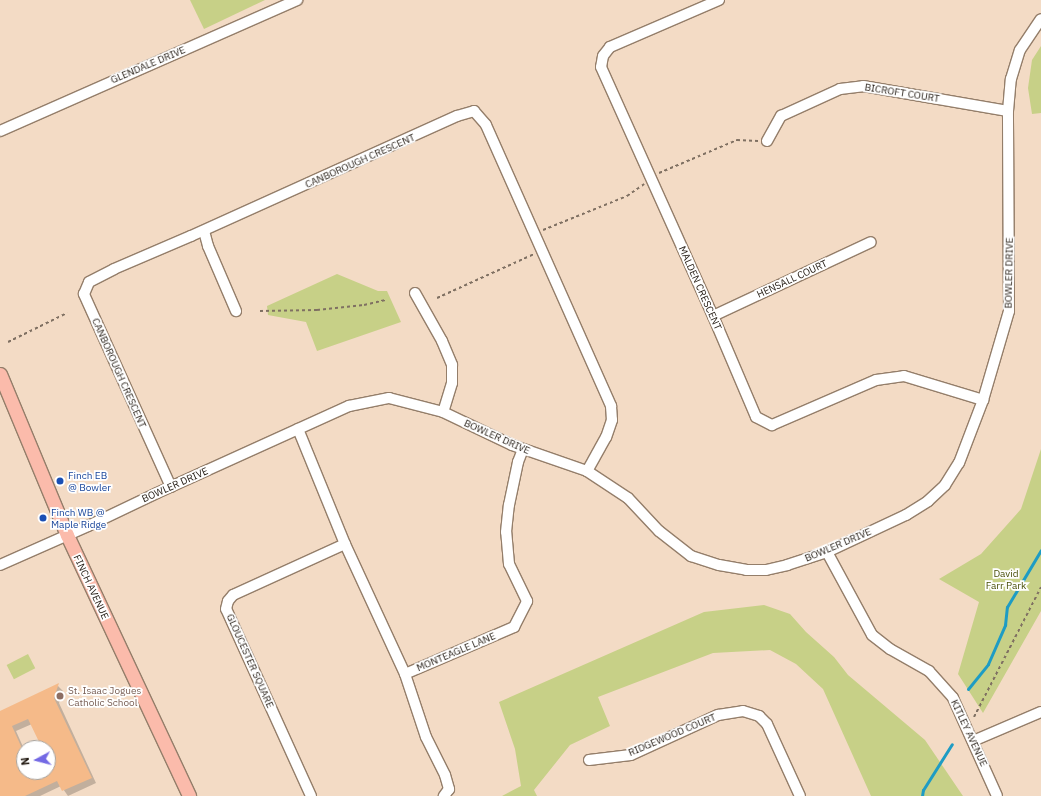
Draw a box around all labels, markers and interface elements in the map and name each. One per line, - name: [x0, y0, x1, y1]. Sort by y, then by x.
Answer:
- street label: GLENDALE DRIVE: [109, 44, 187, 86]
- street label: BICROFT COURT: [864, 81, 940, 105]
- street label: CANBOROUGH CRESCENT: [303, 131, 417, 191]
- street label: BOWLER DRIVE: [1002, 237, 1016, 309]
- street label: MALDEN CRESCENT: [676, 244, 724, 332]
- street label: HENSALL COURT: [755, 257, 829, 301]
- street label: CANBOROUGH CRESCENT: [89, 316, 149, 430]
- street label: BOWLER DRIVE: [462, 417, 532, 457]
- street label: BOWLER DRIVE: [140, 465, 210, 505]
- place label: Finch EB @ Bowler: [68, 469, 111, 492]
- marker: Finch EB @ Bowler: [55, 476, 65, 486]
- place label: Finch WB @ Maple Ridge: [51, 506, 106, 530]
- marker: Finch WB @ Maple Ridge: [38, 513, 48, 523]
- street label: BOWLER DRIVE: [803, 526, 873, 564]
- street label: FINCH AVENUE: [71, 553, 111, 621]
- park label: David Farr Park: [986, 567, 1026, 590]
- street label: GLOUCESTER SQUARE: [224, 612, 276, 710]
- street label: MONTEAGLE LANE: [415, 630, 497, 674]
- place label: St. Isaac Jogues Catholic School: [68, 684, 141, 708]
- marker: St. Isaac Jogues Catholic School: [55, 691, 65, 701]
- street label: KITLEY AVENUE: [948, 698, 990, 768]
- street label: RIDGEWOOD COURT: [626, 711, 718, 759]
- north arrow: [16, 740, 56, 780]
- text: N: [18, 757, 33, 766]

